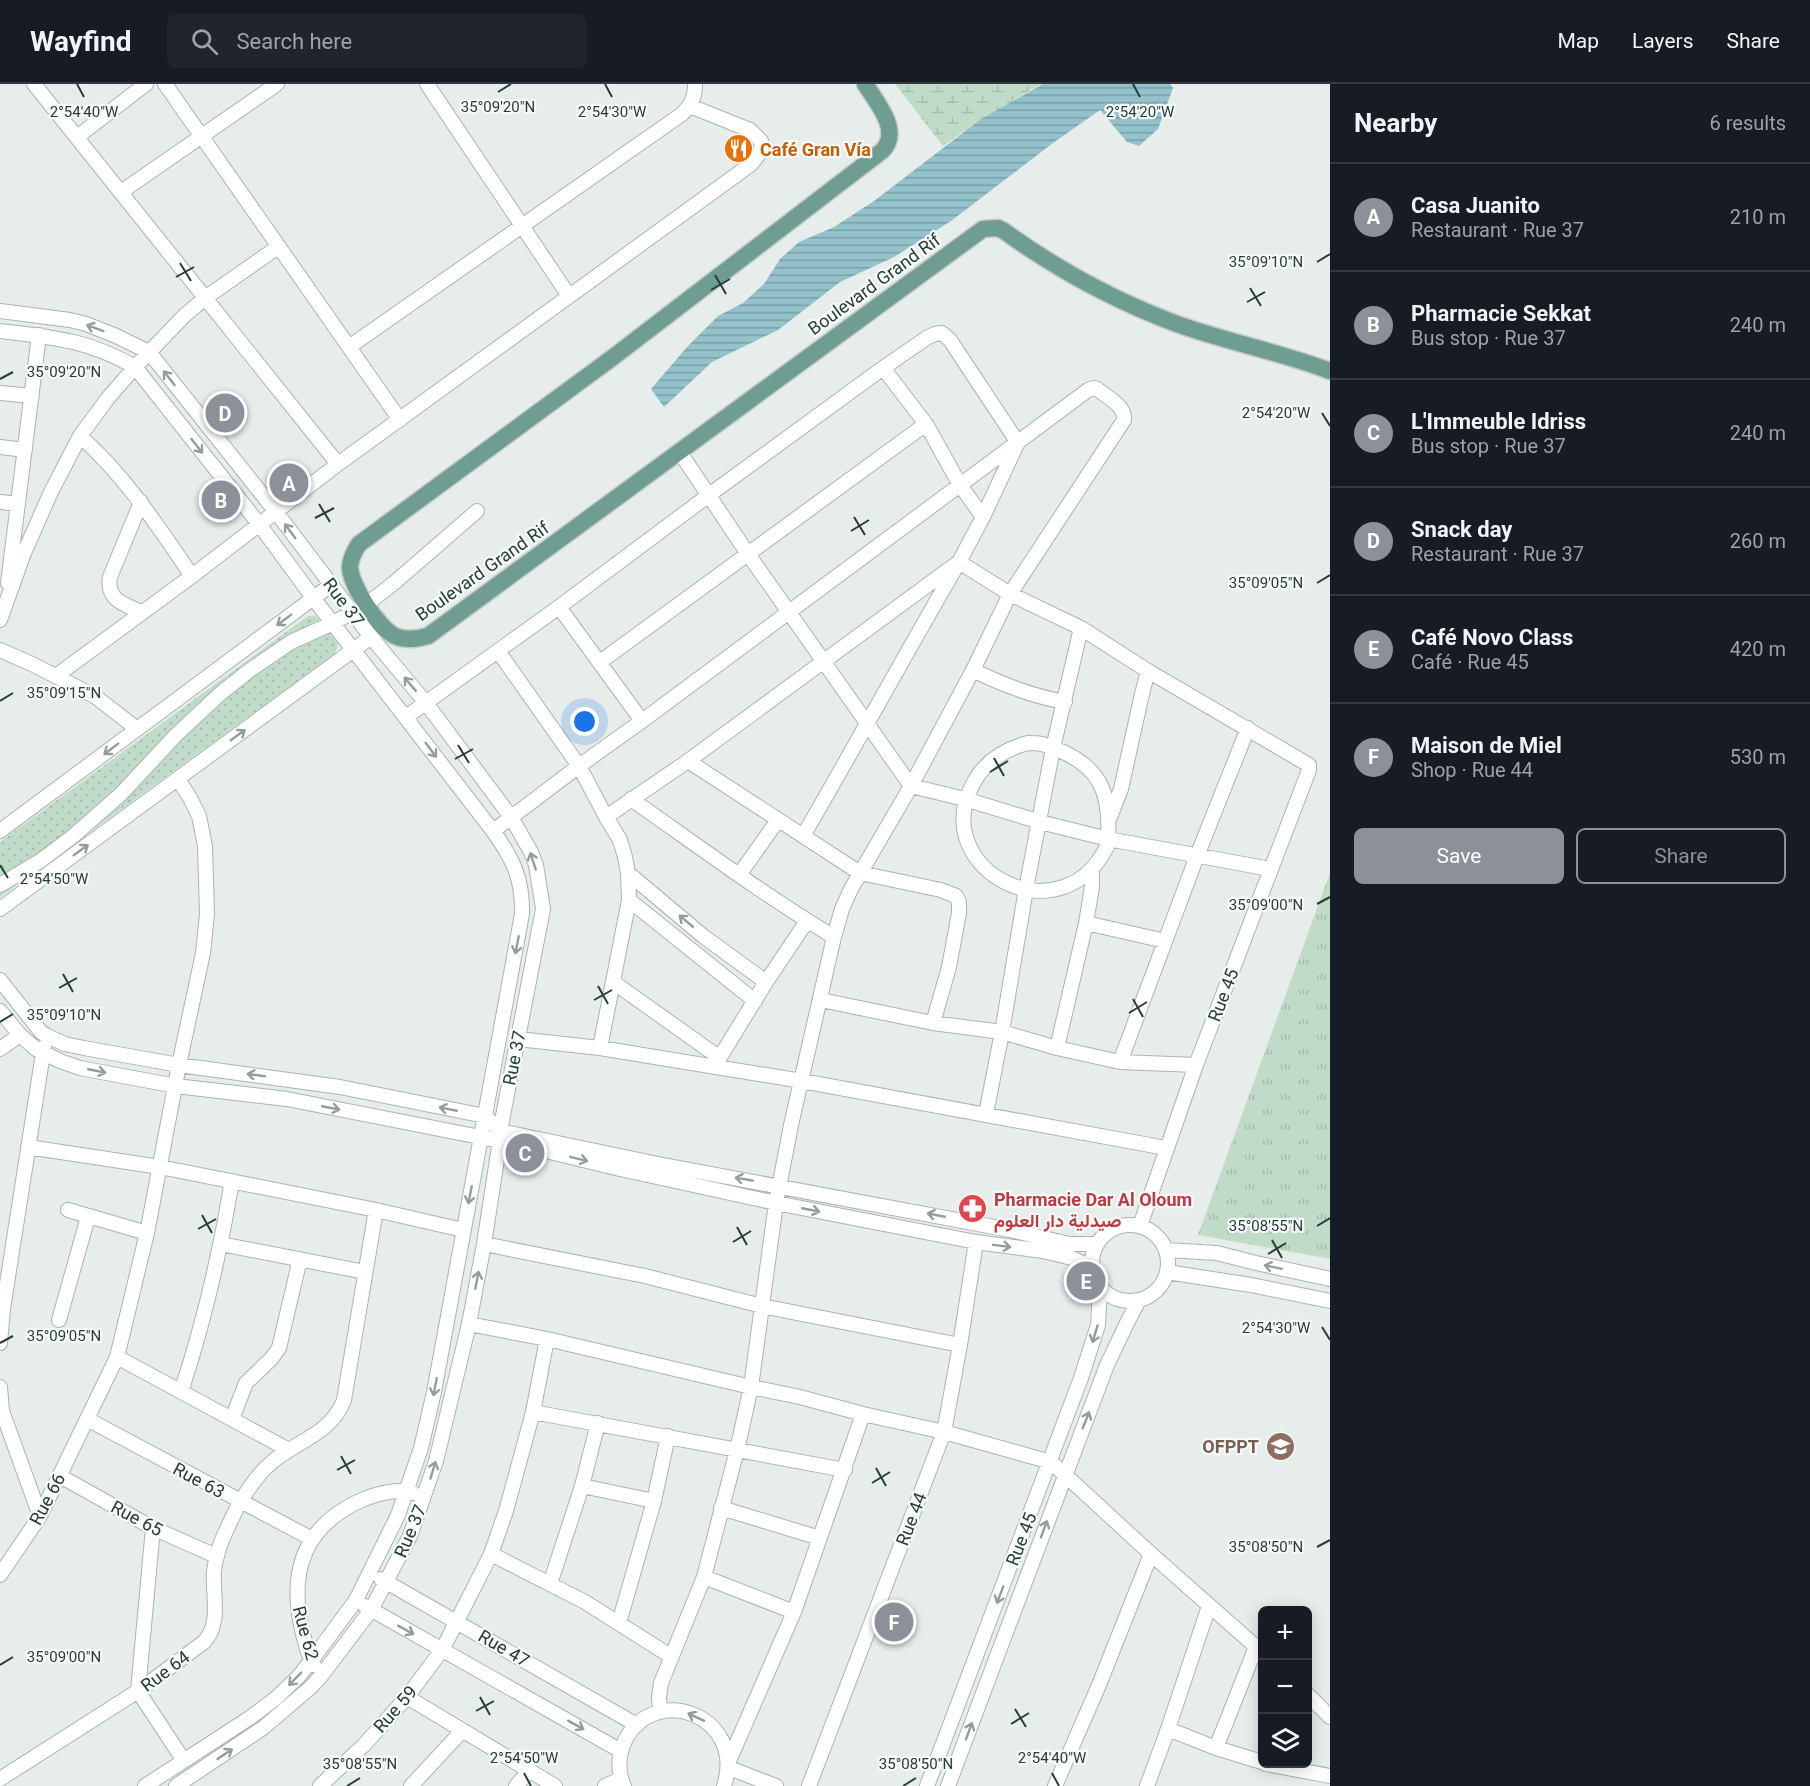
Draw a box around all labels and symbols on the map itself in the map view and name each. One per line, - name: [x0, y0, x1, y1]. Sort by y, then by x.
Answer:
- text: 35°09'20"N: [461, 98, 535, 116]
- text: 2°54'40"W: [50, 103, 118, 121]
- text: 2°54'30"W: [578, 103, 646, 121]
- text: 2°54'20"W: [1106, 103, 1174, 121]
- restaurant icon: Café Gran Vía: [723, 133, 755, 165]
- place label: Café Gran Vía: [760, 139, 871, 160]
- street label: Boulevard Grand Rif: [804, 229, 945, 339]
- text: 35°09'10"N: [1229, 253, 1303, 271]
- one-way arrow: [87, 321, 105, 332]
- text: 35°09'20"N: [27, 363, 101, 381]
- one-way arrow: [163, 370, 176, 386]
- pin: D: [206, 390, 244, 436]
- text: 2°54'20"W: [1242, 404, 1310, 422]
- one-way arrow: [191, 437, 204, 453]
- pin: A: [270, 460, 308, 506]
- pin: B: [202, 478, 240, 522]
- street label: Boulevard Grand Rif: [411, 517, 553, 625]
- one-way arrow: [284, 523, 296, 539]
- street label: Rue 37: [319, 574, 369, 630]
- text: 35°09'05"N: [1229, 574, 1303, 592]
- one-way arrow: [277, 614, 293, 626]
- one-way arrow: [403, 677, 417, 692]
- text: 35°09'15"N: [27, 684, 101, 702]
- your location: [570, 707, 599, 736]
- one-way arrow: [230, 728, 246, 741]
- one-way arrow: [425, 742, 438, 758]
- one-way arrow: [103, 743, 119, 755]
- one-way arrow: [73, 844, 89, 856]
- one-way arrow: [527, 852, 538, 870]
- text: 2°54'50"W: [20, 870, 88, 888]
- text: 35°09'00"N: [1229, 896, 1303, 914]
- one-way arrow: [678, 915, 694, 928]
- one-way arrow: [511, 934, 522, 954]
- street label: Rue 45: [1203, 965, 1243, 1025]
- text: 35°09'10"N: [27, 1006, 101, 1024]
- street label: Rue 37: [498, 1029, 530, 1087]
- one-way arrow: [87, 1066, 107, 1077]
- one-way arrow: [247, 1070, 267, 1081]
- one-way arrow: [439, 1102, 458, 1114]
- one-way arrow: [321, 1103, 341, 1114]
- pin: C: [506, 1130, 544, 1176]
- one-way arrow: [570, 1154, 589, 1166]
- one-way arrow: [735, 1174, 754, 1185]
- one-way arrow: [464, 1185, 475, 1204]
- place label: Pharmacie Dar Al Oloum صيدلية دار العلوم: [994, 1189, 1192, 1233]
- pharmacy icon: Pharmacie Dar Al Oloum صيدلية دار العلوم: [957, 1193, 989, 1225]
- one-way arrow: [801, 1205, 820, 1216]
- one-way arrow: [927, 1209, 946, 1220]
- text: 35°08'55"N: [1229, 1217, 1303, 1235]
- one-way arrow: [992, 1241, 1012, 1252]
- pin: E: [1066, 1258, 1106, 1304]
- one-way arrow: [1263, 1261, 1283, 1272]
- one-way arrow: [472, 1271, 483, 1291]
- text: 2°54'30"W: [1242, 1319, 1310, 1337]
- one-way arrow: [1089, 1324, 1100, 1343]
- text: 35°09'05"N: [27, 1327, 101, 1345]
- one-way arrow: [429, 1376, 440, 1396]
- one-way arrow: [1081, 1411, 1092, 1429]
- school or university icon: OFPPT: [1264, 1430, 1296, 1462]
- place label: OFPPT: [1202, 1436, 1259, 1457]
- street label: Rue 63: [170, 1458, 228, 1502]
- one-way arrow: [428, 1461, 439, 1480]
- street label: Rue 66: [25, 1470, 69, 1528]
- street label: Rue 44: [891, 1489, 931, 1549]
- street label: Rue 65: [108, 1496, 166, 1540]
- street label: Rue 37: [390, 1501, 430, 1561]
- street label: Rue 45: [1001, 1509, 1041, 1569]
- one-way arrow: [1040, 1520, 1051, 1539]
- text: 35°08'50"N: [1229, 1538, 1303, 1556]
- one-way arrow: [993, 1585, 1004, 1604]
- pin: F: [874, 1600, 914, 1644]
- street label: Rue 62: [289, 1604, 323, 1662]
- one-way arrow: [396, 1625, 414, 1636]
- street label: Rue 47: [475, 1625, 533, 1671]
- street label: Rue 64: [137, 1646, 193, 1696]
- text: 35°09'00"N: [27, 1648, 101, 1666]
- one-way arrow: [288, 1672, 302, 1687]
- street label: Rue 59: [369, 1681, 421, 1737]
- one-way arrow: [688, 1710, 706, 1722]
- one-way arrow: [567, 1719, 584, 1731]
- one-way arrow: [964, 1722, 975, 1741]
- one-way arrow: [216, 1748, 233, 1760]
- text: 2°54'50"W: [490, 1749, 558, 1767]
- text: 2°54'40"W: [1018, 1749, 1086, 1767]
- text: 35°08'55"N: [323, 1755, 397, 1773]
- text: 35°08'50"N: [879, 1755, 953, 1773]

